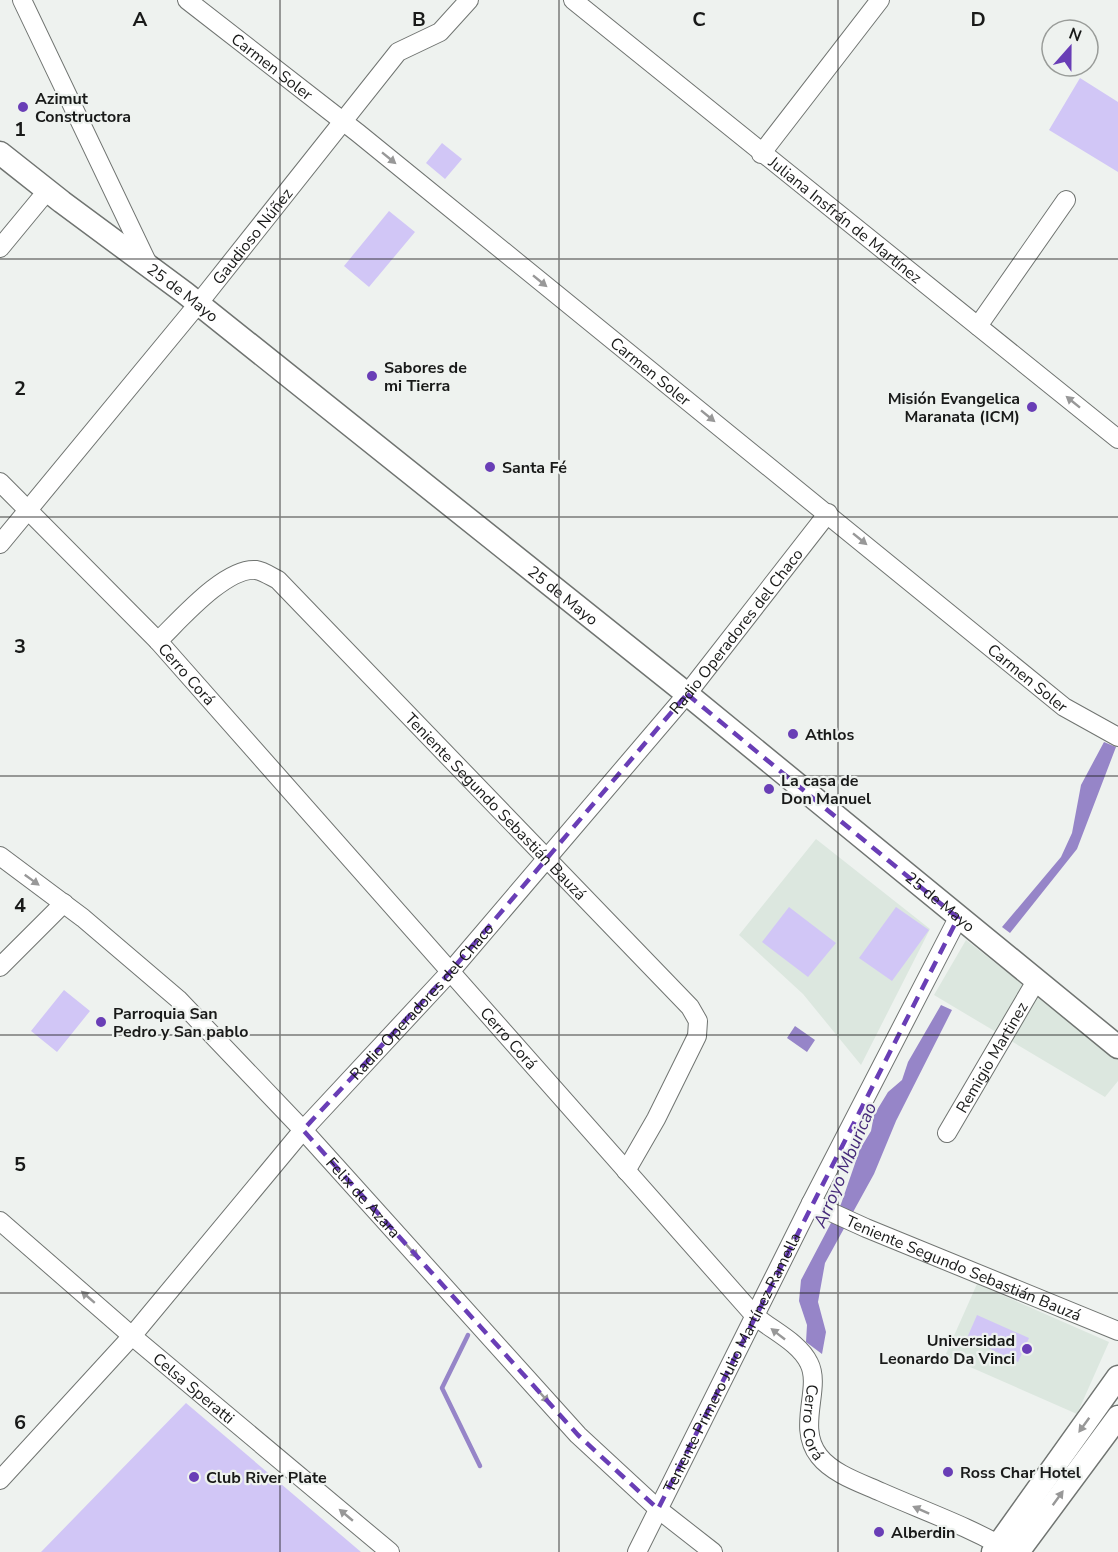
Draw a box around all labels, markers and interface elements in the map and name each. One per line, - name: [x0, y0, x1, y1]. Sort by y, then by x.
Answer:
- text: A: [133, 6, 148, 33]
- text: B: [412, 6, 426, 33]
- text: C: [692, 6, 706, 33]
- text: D: [970, 6, 986, 33]
- north arrow: [1040, 18, 1100, 78]
- text: N: [1065, 23, 1085, 47]
- street label: Carmen Soler: [226, 28, 317, 106]
- place label: Azimut Constructora: [35, 88, 131, 128]
- marker: Azimut Constructora: [16, 100, 30, 114]
- text: 1: [14, 116, 26, 143]
- one-way arrow: [381, 151, 396, 164]
- street label: Juliana Insfrán de Martínez: [763, 151, 926, 289]
- street label: Gaudioso Núñez: [208, 184, 298, 289]
- street label: 25 de Mayo: [142, 259, 223, 328]
- one-way arrow: [532, 274, 548, 287]
- street label: Carmen Soler: [605, 332, 695, 411]
- place label: Sabores de mi Tierra: [384, 357, 467, 397]
- marker: Sabores de mi Tierra: [365, 369, 379, 383]
- text: 2: [14, 375, 26, 402]
- place label: Misión Evangelica Maranata (ICM): [888, 388, 1020, 428]
- one-way arrow: [1065, 395, 1081, 408]
- marker: Misión Evangelica Maranata (ICM): [1025, 400, 1039, 414]
- one-way arrow: [701, 410, 716, 422]
- place label: Santa Fé: [502, 457, 567, 479]
- marker: Santa Fé: [483, 460, 497, 474]
- one-way arrow: [852, 532, 868, 545]
- street label: Radio Operadores del Chaco: [665, 544, 809, 719]
- street label: 25 de Mayo: [523, 561, 602, 631]
- text: 3: [14, 633, 26, 660]
- street label: Cerro Corá: [153, 639, 220, 710]
- street label: Carmen Soler: [982, 639, 1072, 718]
- street label: Teniente Segundo Sebastián Bauzá: [400, 708, 591, 905]
- place label: Athlos: [805, 724, 854, 746]
- marker: Athlos: [786, 727, 800, 741]
- place label: La casa de Don Manuel: [781, 770, 871, 810]
- marker: La casa de Don Manuel: [762, 782, 776, 796]
- street label: 25 de Mayo: [900, 867, 979, 938]
- one-way arrow: [24, 874, 40, 886]
- text: 4: [14, 892, 26, 919]
- street label: Radio Operadores del Chaco: [345, 919, 499, 1085]
- street label: Remigio Martinez: [951, 998, 1033, 1117]
- place label: Parroquia San Pedro y San pablo: [113, 1003, 248, 1043]
- street label: Cerro Corá: [475, 1003, 542, 1074]
- marker: Parroquia San Pedro y San pablo: [94, 1015, 108, 1029]
- water label: Arroyo Mburicao: [807, 1099, 882, 1232]
- text: 5: [14, 1151, 26, 1178]
- street label: Felix de Azara: [321, 1153, 405, 1243]
- street label: Teniente Segundo Sebastián Bauzá: [842, 1210, 1084, 1327]
- street label: Teniente Primero Julio Martínez Ramella: [658, 1229, 807, 1496]
- one-way arrow: [405, 1244, 419, 1259]
- one-way arrow: [80, 1291, 96, 1304]
- one-way arrow: [771, 1328, 787, 1340]
- place label: Universidad Leonardo Da Vinci: [879, 1330, 1015, 1370]
- marker: Universidad Leonardo Da Vinci: [1020, 1342, 1034, 1356]
- street label: Celsa Speratti: [148, 1348, 239, 1429]
- street label: Cerro Corá: [797, 1384, 829, 1465]
- one-way arrow: [536, 1388, 549, 1403]
- text: 6: [14, 1409, 26, 1436]
- one-way arrow: [1078, 1416, 1090, 1432]
- place label: Ross Char Hotel: [960, 1462, 1081, 1484]
- marker: Ross Char Hotel: [941, 1465, 955, 1479]
- place label: Club River Plate: [206, 1467, 327, 1489]
- marker: Club River Plate: [187, 1470, 201, 1484]
- one-way arrow: [1052, 1491, 1064, 1507]
- one-way arrow: [912, 1505, 929, 1514]
- one-way arrow: [338, 1508, 354, 1521]
- place label: Alberdin: [891, 1522, 955, 1544]
- marker: Alberdin: [872, 1525, 886, 1539]

